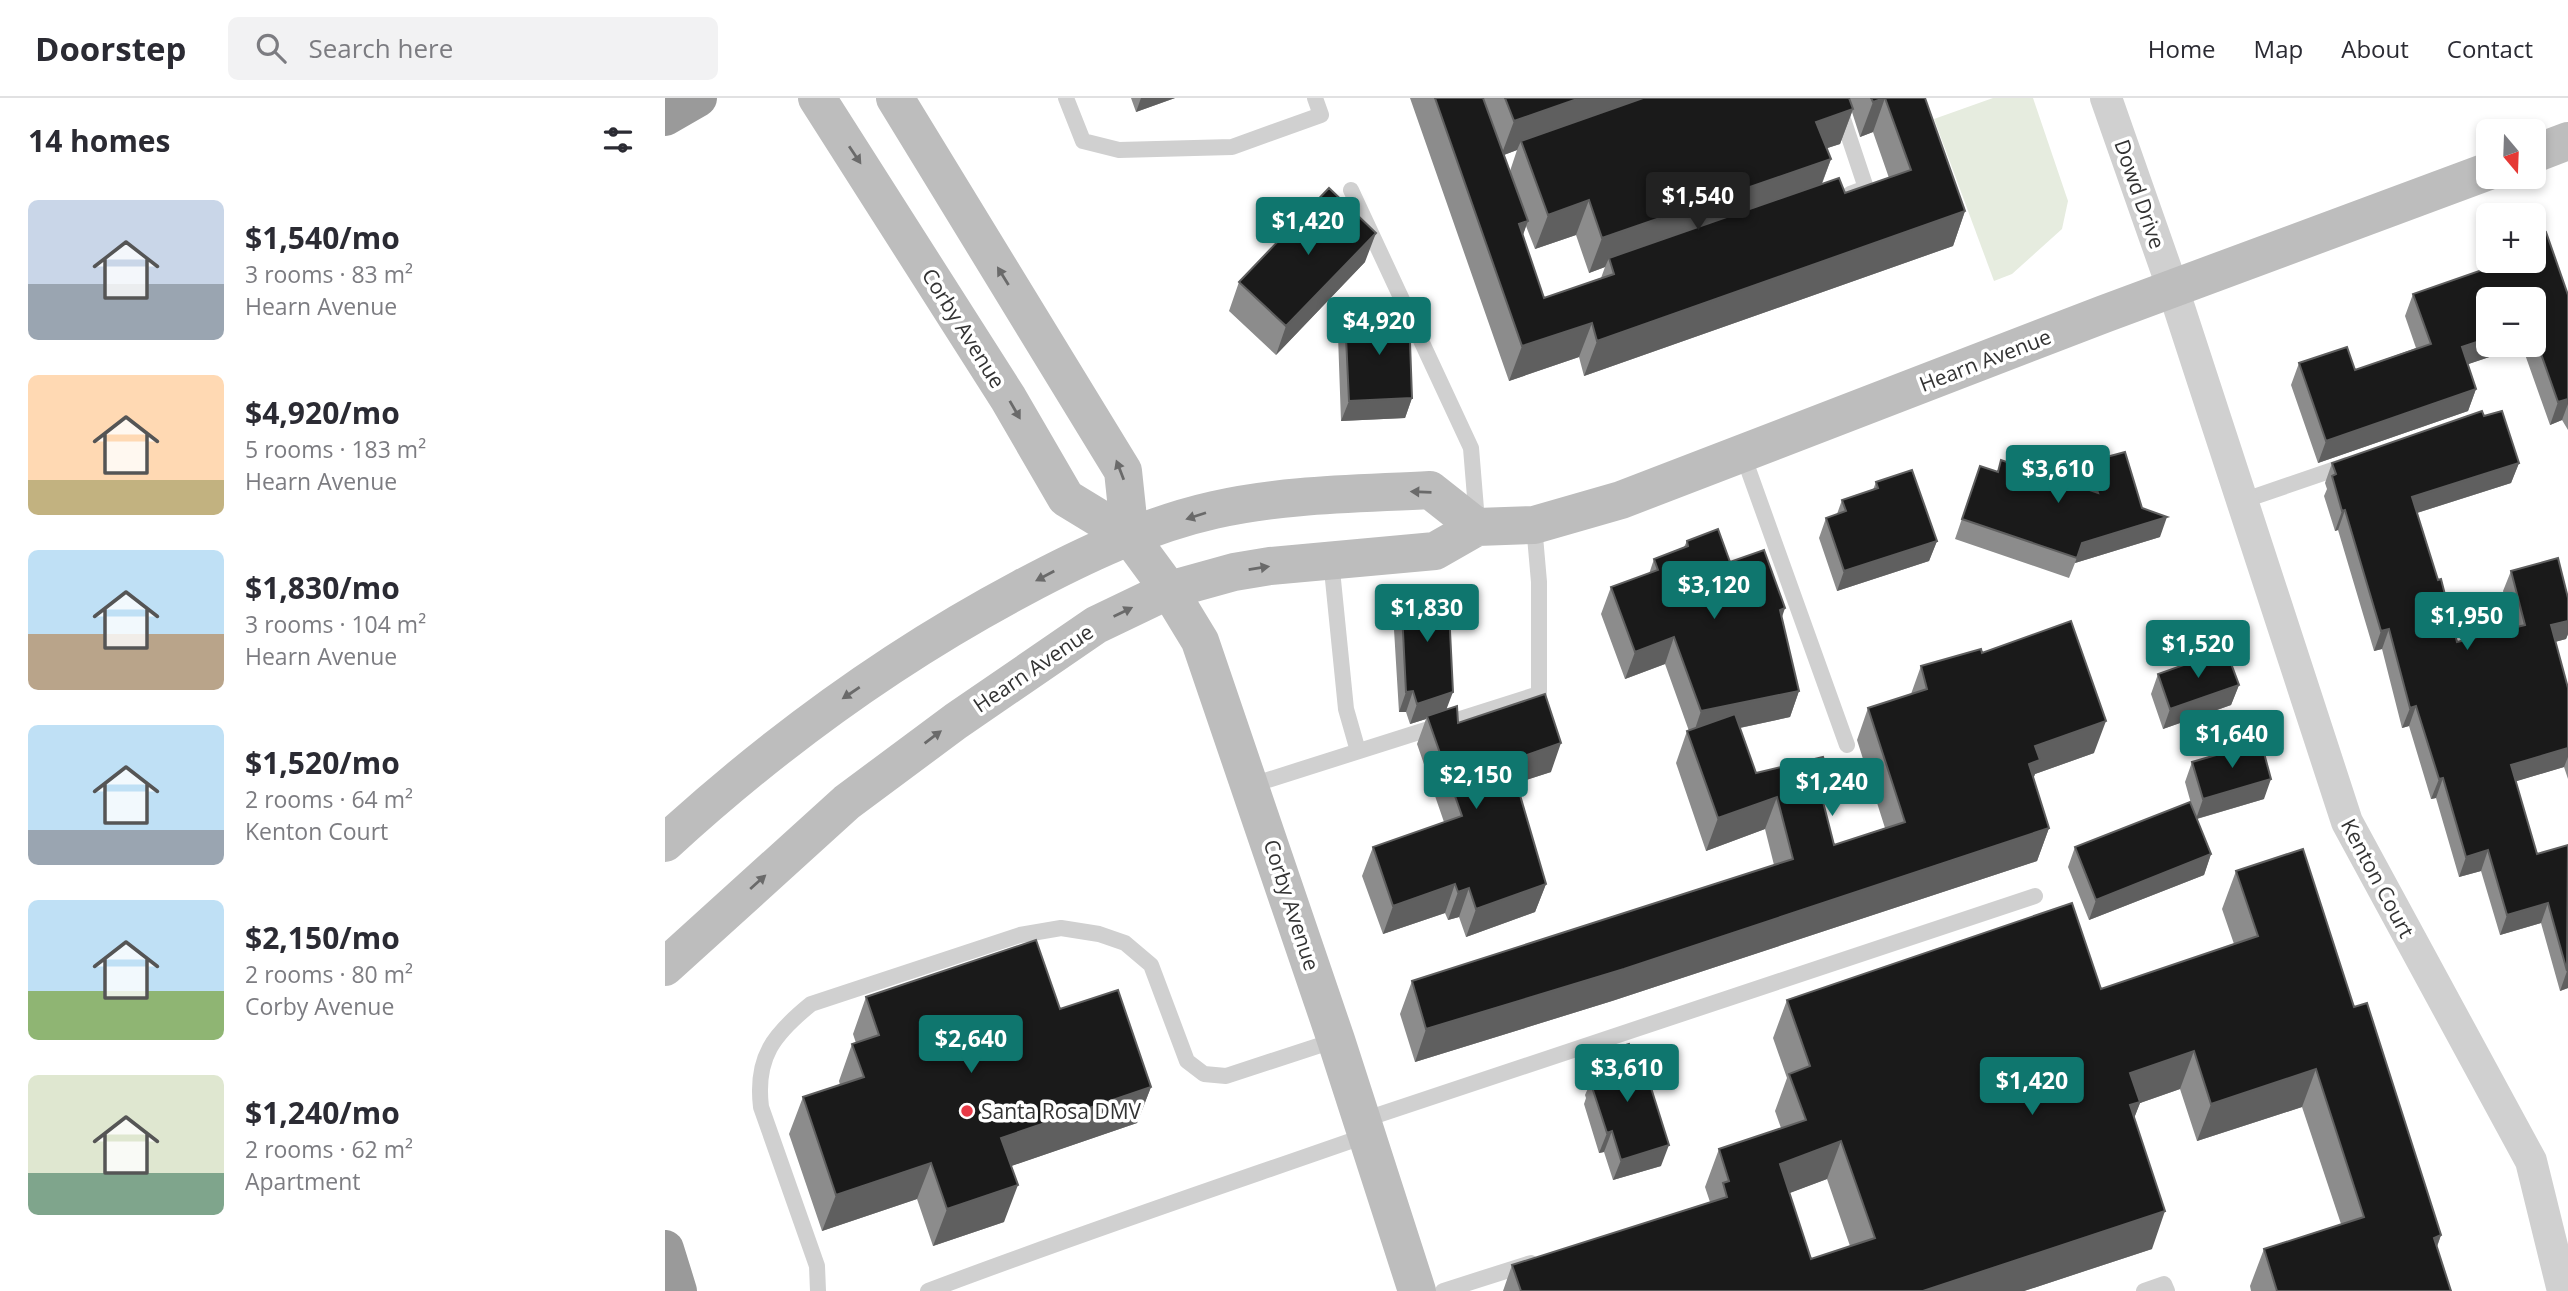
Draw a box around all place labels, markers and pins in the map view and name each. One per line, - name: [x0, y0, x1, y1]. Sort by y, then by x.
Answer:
- pin: $1,540: [1641, 172, 1755, 232]
- pin: $1,420: [1251, 198, 1365, 257]
- pin: $4,920: [1322, 298, 1436, 357]
- pin: $3,610: [2001, 446, 2115, 505]
- pin: $3,120: [1657, 561, 1771, 621]
- pin: $1,830: [1370, 584, 1484, 644]
- pin: $1,950: [2410, 592, 2524, 652]
- pin: $1,520: [2141, 620, 2255, 680]
- pin: $1,640: [2175, 710, 2289, 770]
- pin: $2,150: [1419, 752, 1533, 811]
- pin: $1,240: [1775, 758, 1889, 818]
- pin: $2,640: [914, 1016, 1028, 1075]
- pin: $3,610: [1570, 1044, 1684, 1104]
- pin: $1,420: [1975, 1058, 2089, 1117]
- place label: Santa Rosa DMV: [981, 1097, 1142, 1125]
- marker: Santa Rosa DMV: [959, 1103, 975, 1119]

